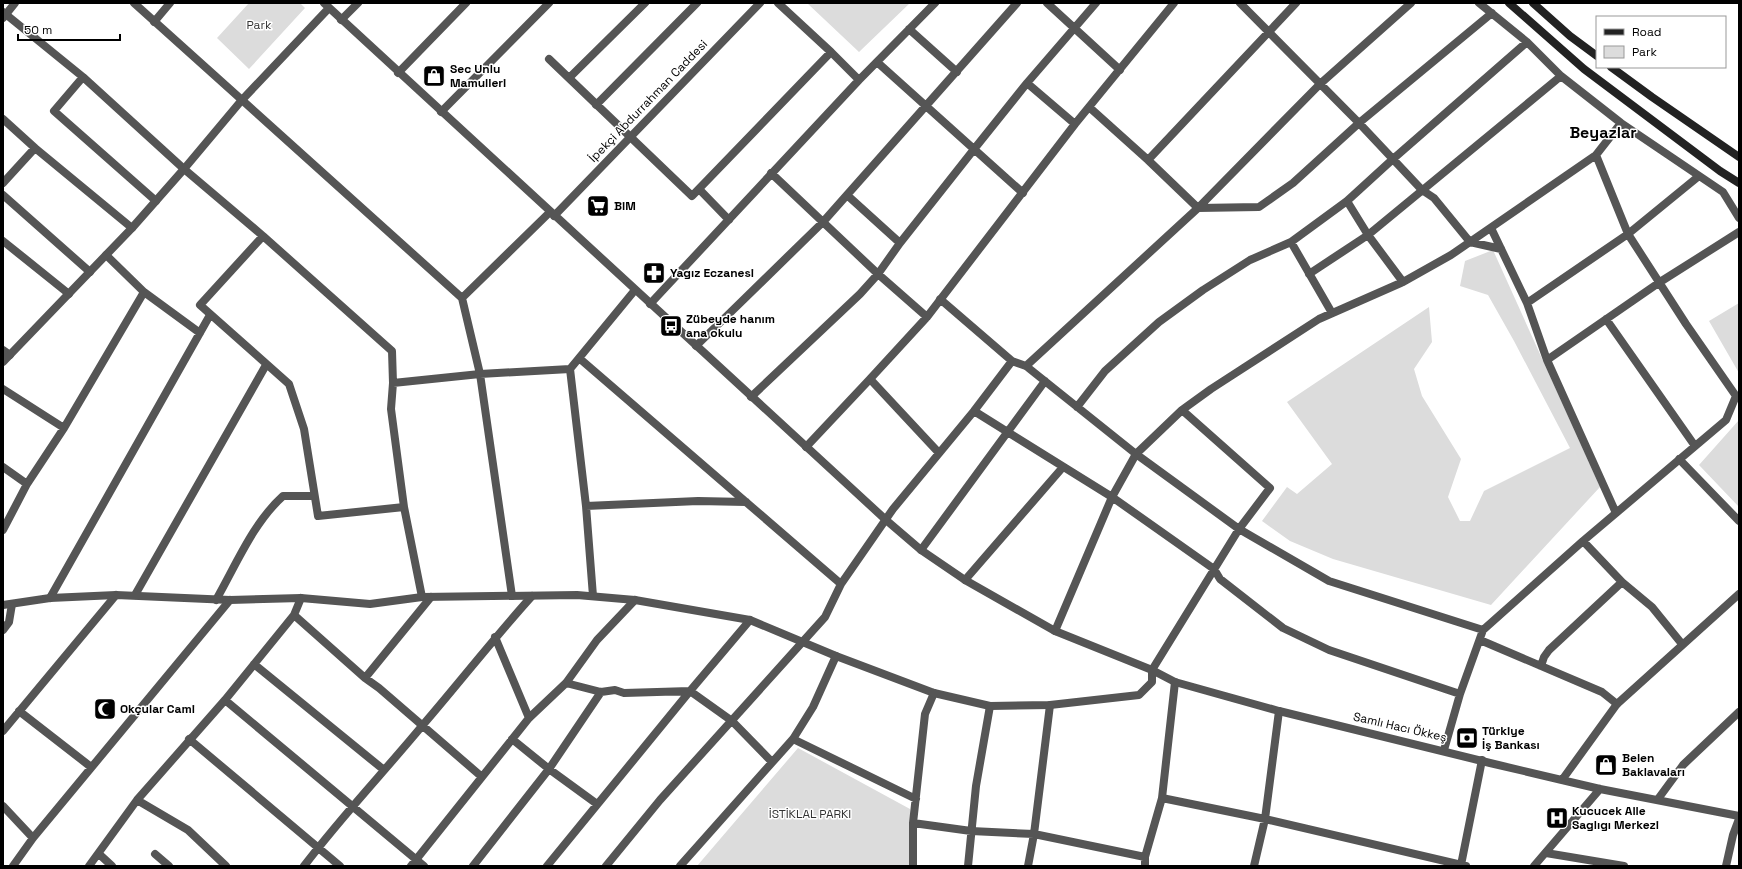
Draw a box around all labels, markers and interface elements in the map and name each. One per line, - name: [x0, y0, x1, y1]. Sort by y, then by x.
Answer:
- scale bar: [18, 16, 120, 42]
- legend: [1596, 16, 1726, 68]
- park label: Park: [247, 17, 272, 33]
- text: 50 m: [24, 22, 52, 38]
- text: Road: [1632, 24, 1661, 40]
- street label: İpekçi Abdurrahman Caddesi: [585, 36, 711, 166]
- text: Park: [1632, 44, 1657, 60]
- place label: Sec Unlu Mamulleri: [450, 61, 506, 91]
- shop icon: Sec Unlu Mamulleri: [421, 63, 447, 89]
- district label: Beyazlar: [1569, 122, 1637, 143]
- supermarket icon: BiM: [585, 193, 611, 219]
- place label: BiM: [614, 198, 636, 214]
- pharmacy icon: Yagız Eczanesi: [641, 260, 667, 286]
- place label: Yagız Eczanesi: [670, 265, 754, 281]
- place label: Zübeyde hanım ana okulu: [686, 311, 775, 341]
- bus stop icon: Zübeyde hanım ana okulu: [658, 313, 684, 339]
- mosque icon: Okçular Cami: [92, 696, 118, 722]
- place label: Okçular Cami: [120, 701, 195, 717]
- street label: Samlı Hacı Ökkeş: [1352, 708, 1448, 746]
- place label: Türkiye İş Bankası: [1482, 723, 1540, 753]
- bank icon: Türkiye İş Bankası: [1454, 725, 1480, 751]
- place label: Belen Baklavaları: [1622, 750, 1685, 780]
- shop icon: Belen Baklavaları: [1593, 752, 1619, 778]
- place label: Kucucek Aile Saglıgı Merkezi: [1572, 803, 1659, 833]
- hospital icon: Kucucek Aile Saglıgı Merkezi: [1544, 805, 1570, 831]
- park label: İSTİKLAL PARKI: [769, 806, 851, 822]

